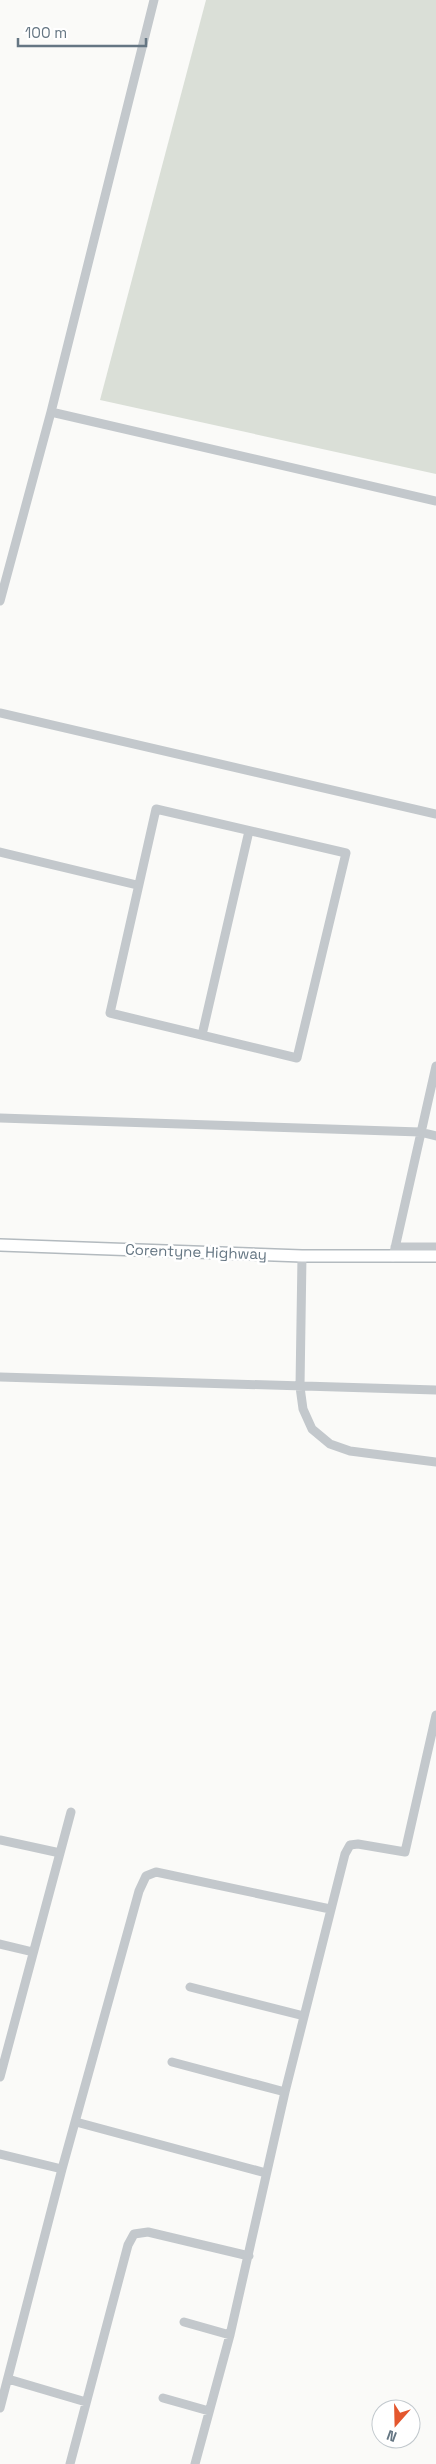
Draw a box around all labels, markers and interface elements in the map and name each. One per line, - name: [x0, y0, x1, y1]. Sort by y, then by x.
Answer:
- scale bar: [18, 15, 145, 47]
- text: 100 m: [25, 23, 67, 42]
- street label: Corentyne Highway: [125, 1240, 267, 1263]
- north arrow: [371, 2399, 421, 2449]
- text: N: [384, 2426, 399, 2446]

